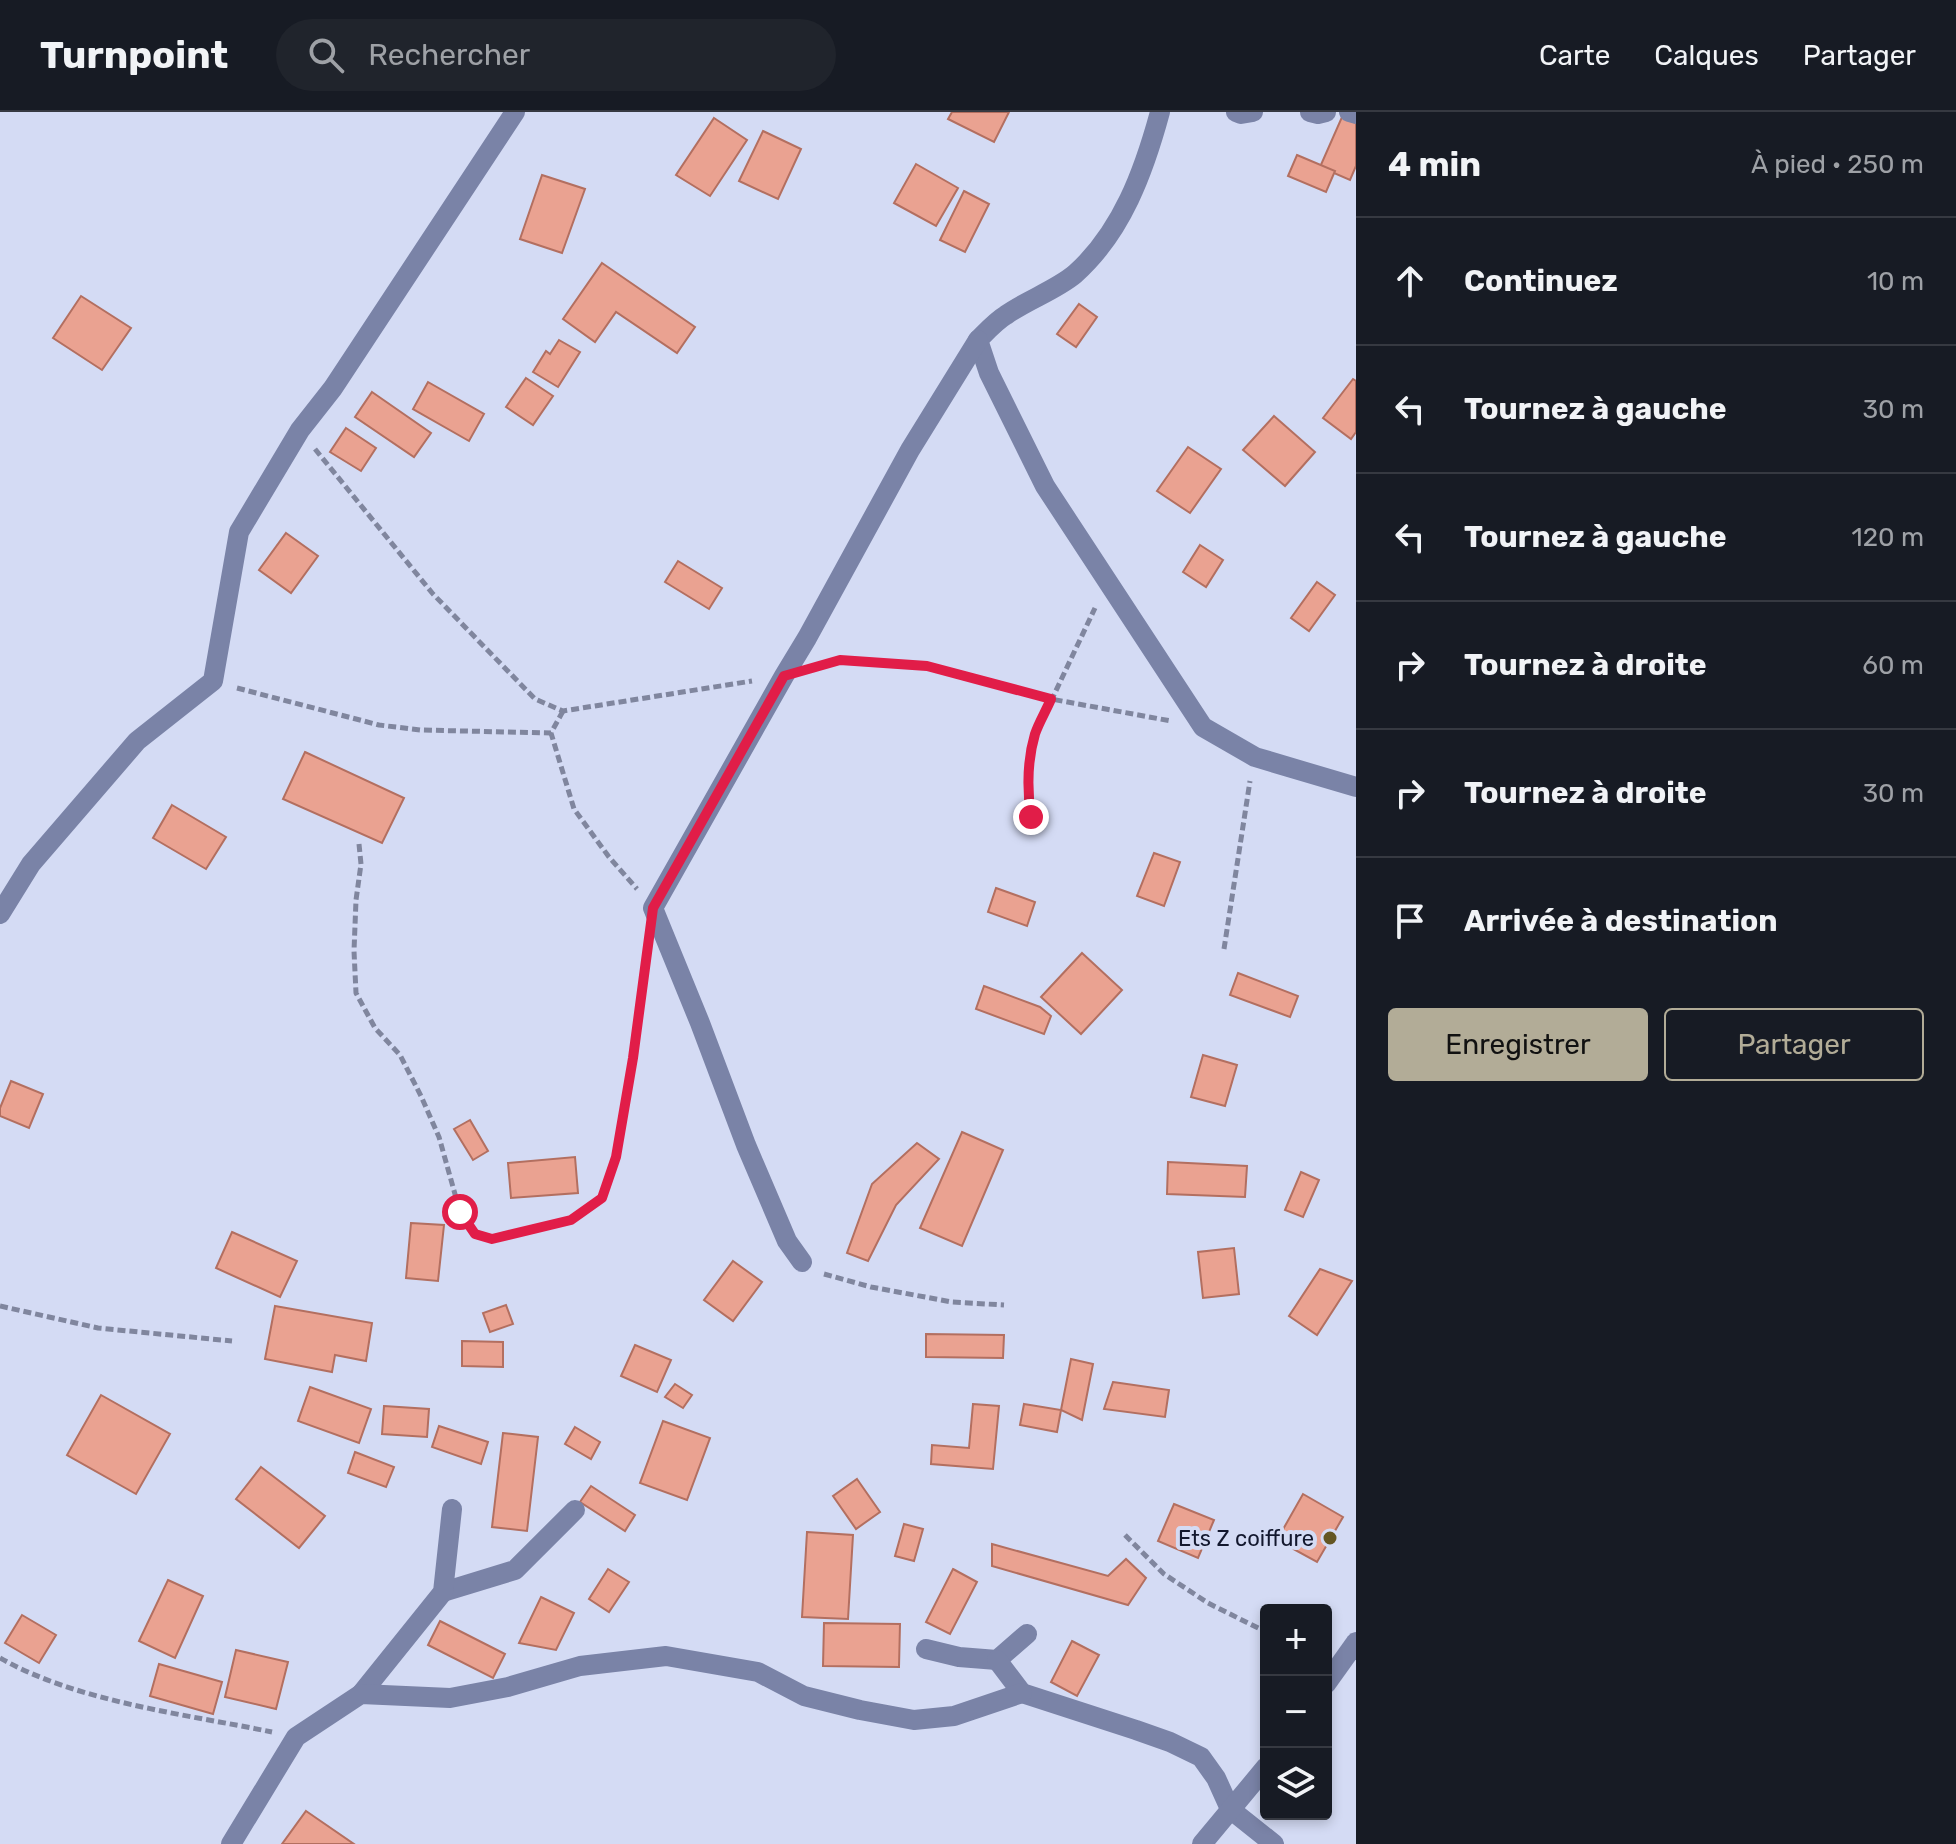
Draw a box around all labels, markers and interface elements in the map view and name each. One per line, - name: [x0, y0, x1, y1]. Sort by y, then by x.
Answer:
- search box: [276, 19, 836, 91]
- text: Turnpoint: [40, 32, 228, 78]
- icon: search: [304, 33, 348, 77]
- text: Rechercher: [368, 37, 530, 73]
- text: Carte: [1539, 39, 1610, 72]
- text: Calques: [1654, 39, 1759, 72]
- text: Partager: [1803, 39, 1916, 72]
- text: 4 min: [1388, 144, 1481, 185]
- text: À pied · 250 m: [1751, 149, 1924, 180]
- icon: ahead: [1388, 259, 1432, 303]
- text: Continuez: [1464, 263, 1618, 299]
- text: 10 m: [1867, 266, 1924, 297]
- icon: left: [1388, 387, 1432, 431]
- text: Tournez à gauche: [1464, 391, 1727, 427]
- text: 30 m: [1862, 394, 1924, 425]
- icon: left: [1388, 515, 1432, 559]
- text: Tournez à gauche: [1464, 519, 1727, 555]
- text: 120 m: [1852, 522, 1924, 553]
- icon: right: [1388, 643, 1432, 687]
- text: Tournez à droite: [1464, 647, 1707, 683]
- text: 60 m: [1862, 650, 1924, 681]
- icon: right: [1388, 771, 1432, 815]
- text: Tournez à droite: [1464, 775, 1707, 811]
- text: 30 m: [1862, 778, 1924, 809]
- route end: [1013, 799, 1049, 835]
- icon: arrive: [1388, 899, 1432, 943]
- text: Arrivée à destination: [1464, 903, 1778, 939]
- button: Enregistrer: [1388, 1008, 1648, 1081]
- button: Partager: [1664, 1008, 1924, 1081]
- route start: [442, 1194, 478, 1230]
- place label: Ets Z coiffure: [1178, 1525, 1314, 1552]
- marker: Ets Z coiffure: [1321, 1529, 1339, 1547]
- map controls: [1260, 1604, 1332, 1820]
- button: +: [1260, 1604, 1332, 1676]
- button: −: [1260, 1676, 1332, 1748]
- button: layers: [1260, 1748, 1332, 1820]

